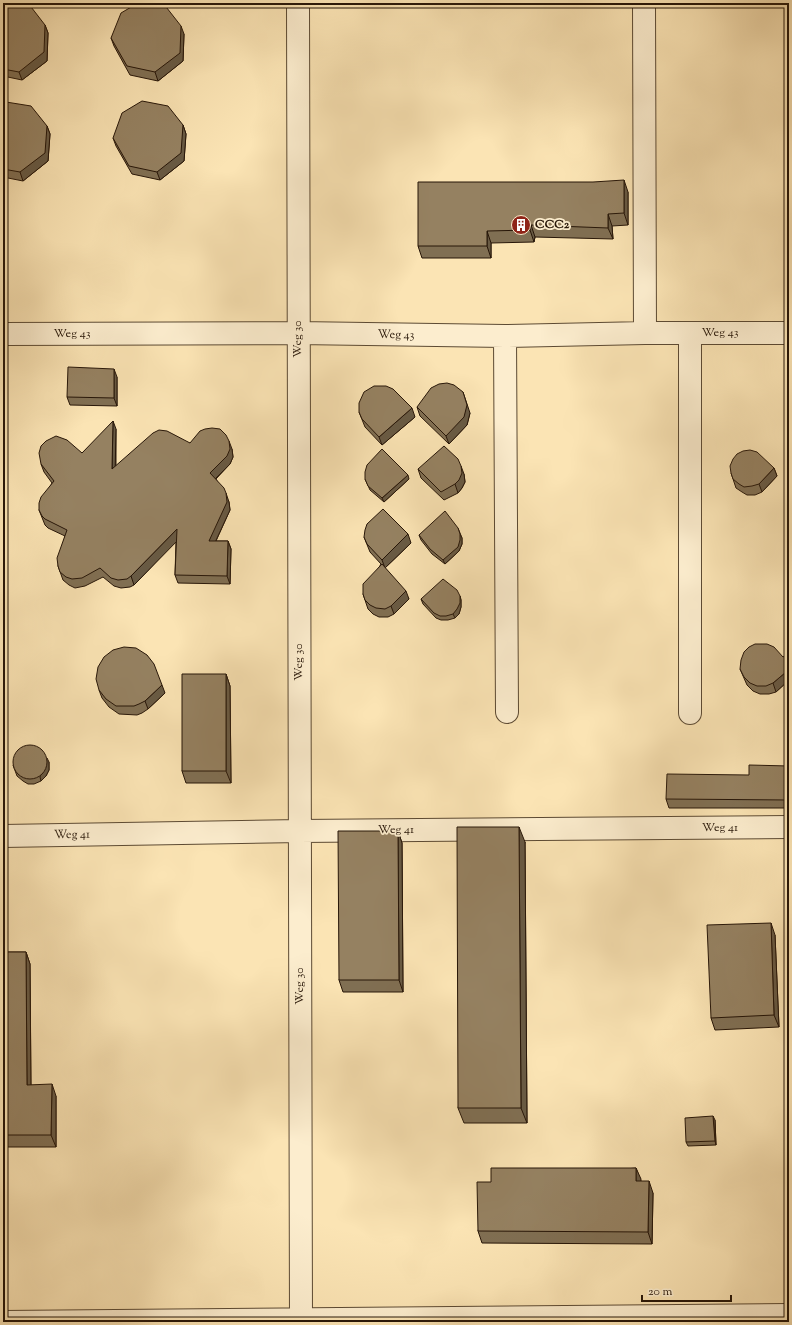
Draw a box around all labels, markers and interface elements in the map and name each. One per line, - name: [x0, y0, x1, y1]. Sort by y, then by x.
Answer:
- building icon: CCC2: [510, 214, 532, 236]
- place label: CCC2: [535, 216, 570, 234]
- street label: Weg 30: [289, 320, 307, 358]
- street label: Weg 43: [701, 324, 739, 342]
- street label: Weg 43: [53, 325, 91, 343]
- street label: Weg 43: [377, 326, 415, 344]
- street label: Weg 30: [290, 643, 308, 681]
- street label: Weg 41: [702, 819, 738, 837]
- street label: Weg 41: [378, 821, 414, 839]
- street label: Weg 41: [54, 826, 90, 844]
- street label: Weg 30: [291, 967, 309, 1005]
- scale bar: [642, 1277, 731, 1303]
- text: 20 m: [648, 1283, 673, 1301]

